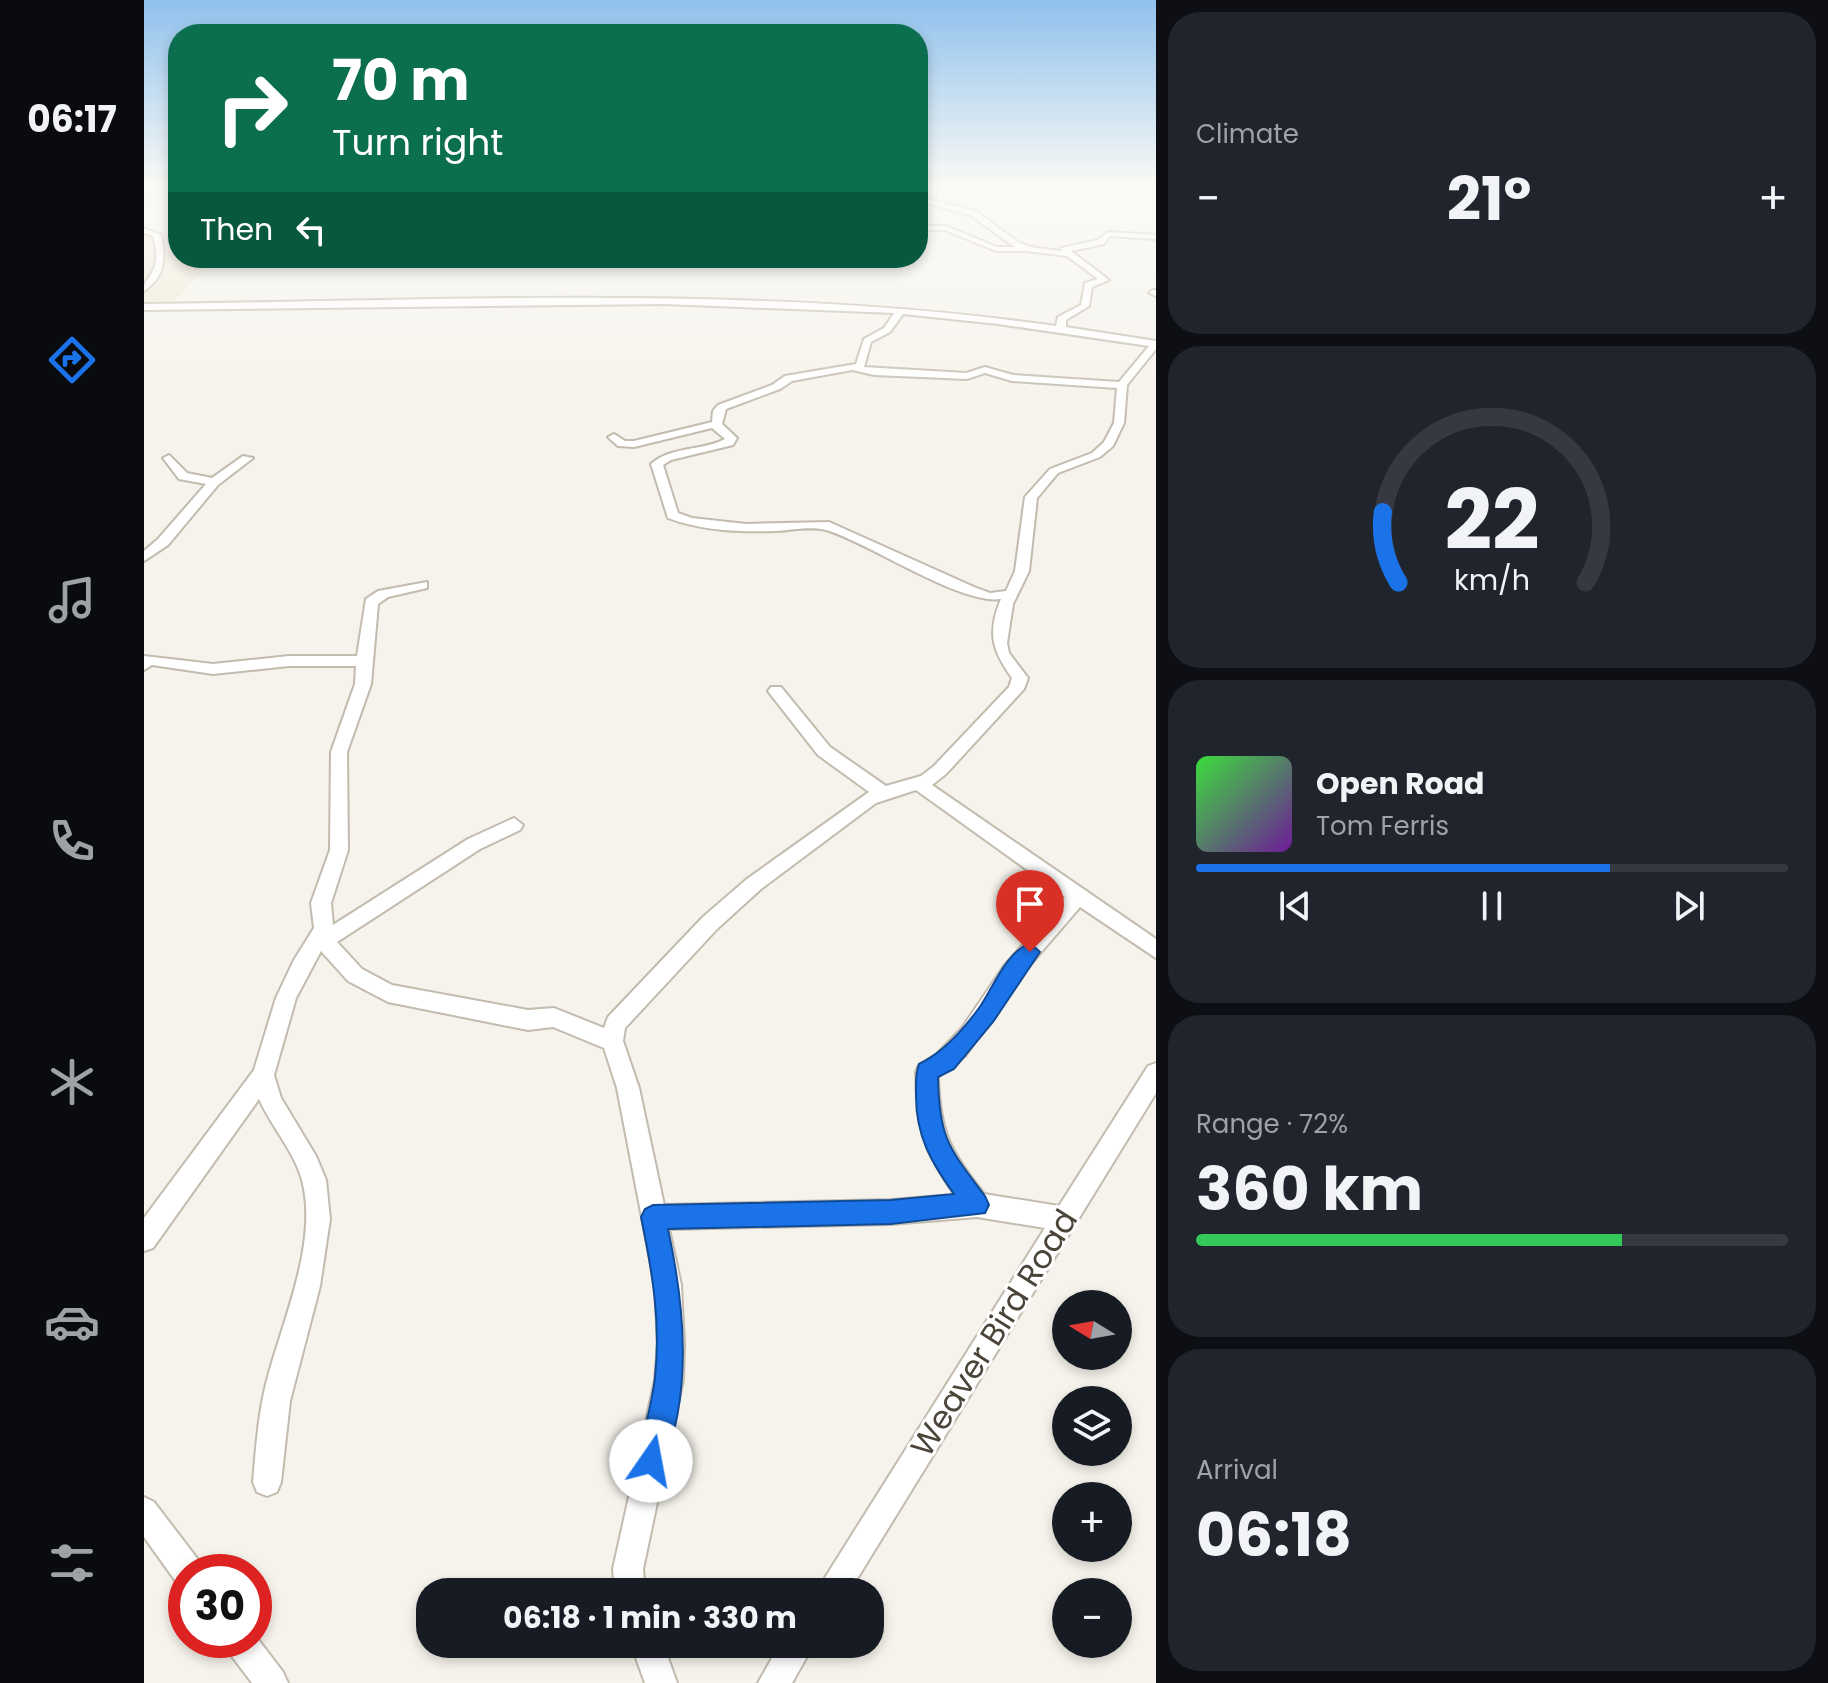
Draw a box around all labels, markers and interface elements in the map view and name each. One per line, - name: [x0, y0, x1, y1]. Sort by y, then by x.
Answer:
- text: 70 m: [332, 41, 470, 120]
- icon: right: [200, 56, 304, 160]
- text: 06:17: [27, 94, 117, 145]
- text: Climate: [1196, 116, 1299, 152]
- text: Turn right: [332, 117, 503, 168]
- text: 21°: [1447, 157, 1531, 241]
- text: −: [1196, 168, 1220, 229]
- text: +: [1758, 168, 1788, 229]
- text: Then: [200, 208, 273, 251]
- icon: left: [289, 208, 333, 252]
- icon: directions: [44, 332, 100, 388]
- text: 22: [1444, 462, 1540, 578]
- text: km/h: [1454, 560, 1530, 600]
- icon: music: [44, 572, 100, 628]
- text: Open Road: [1316, 762, 1484, 805]
- text: Tom Ferris: [1316, 808, 1449, 844]
- icon: phone: [44, 813, 100, 869]
- pin: [996, 870, 1064, 952]
- icon: arrive: [1008, 882, 1052, 926]
- icon: previous: [1273, 884, 1317, 928]
- icon: pause: [1470, 884, 1514, 928]
- icon: next: [1667, 884, 1711, 928]
- icon: climate: [44, 1054, 100, 1110]
- text: Range · 72%: [1196, 1106, 1348, 1142]
- text: 360 km: [1196, 1147, 1423, 1231]
- street label: Weaver Bird Road: [899, 1200, 1088, 1465]
- north arrow: [1052, 1290, 1132, 1370]
- map controls: [1052, 1290, 1132, 1658]
- icon: car: [44, 1294, 100, 1350]
- button: layers: [1052, 1386, 1132, 1466]
- position arrow: [609, 1419, 693, 1503]
- text: Arrival: [1196, 1452, 1278, 1488]
- button: +: [1052, 1482, 1132, 1562]
- text: 06:18: [1196, 1493, 1352, 1577]
- icon: filters: [44, 1535, 100, 1591]
- speed limit sign: 30: [168, 1554, 272, 1658]
- button: −: [1052, 1578, 1132, 1658]
- text: 06:18 · 1 min · 330 m: [503, 1596, 797, 1639]

